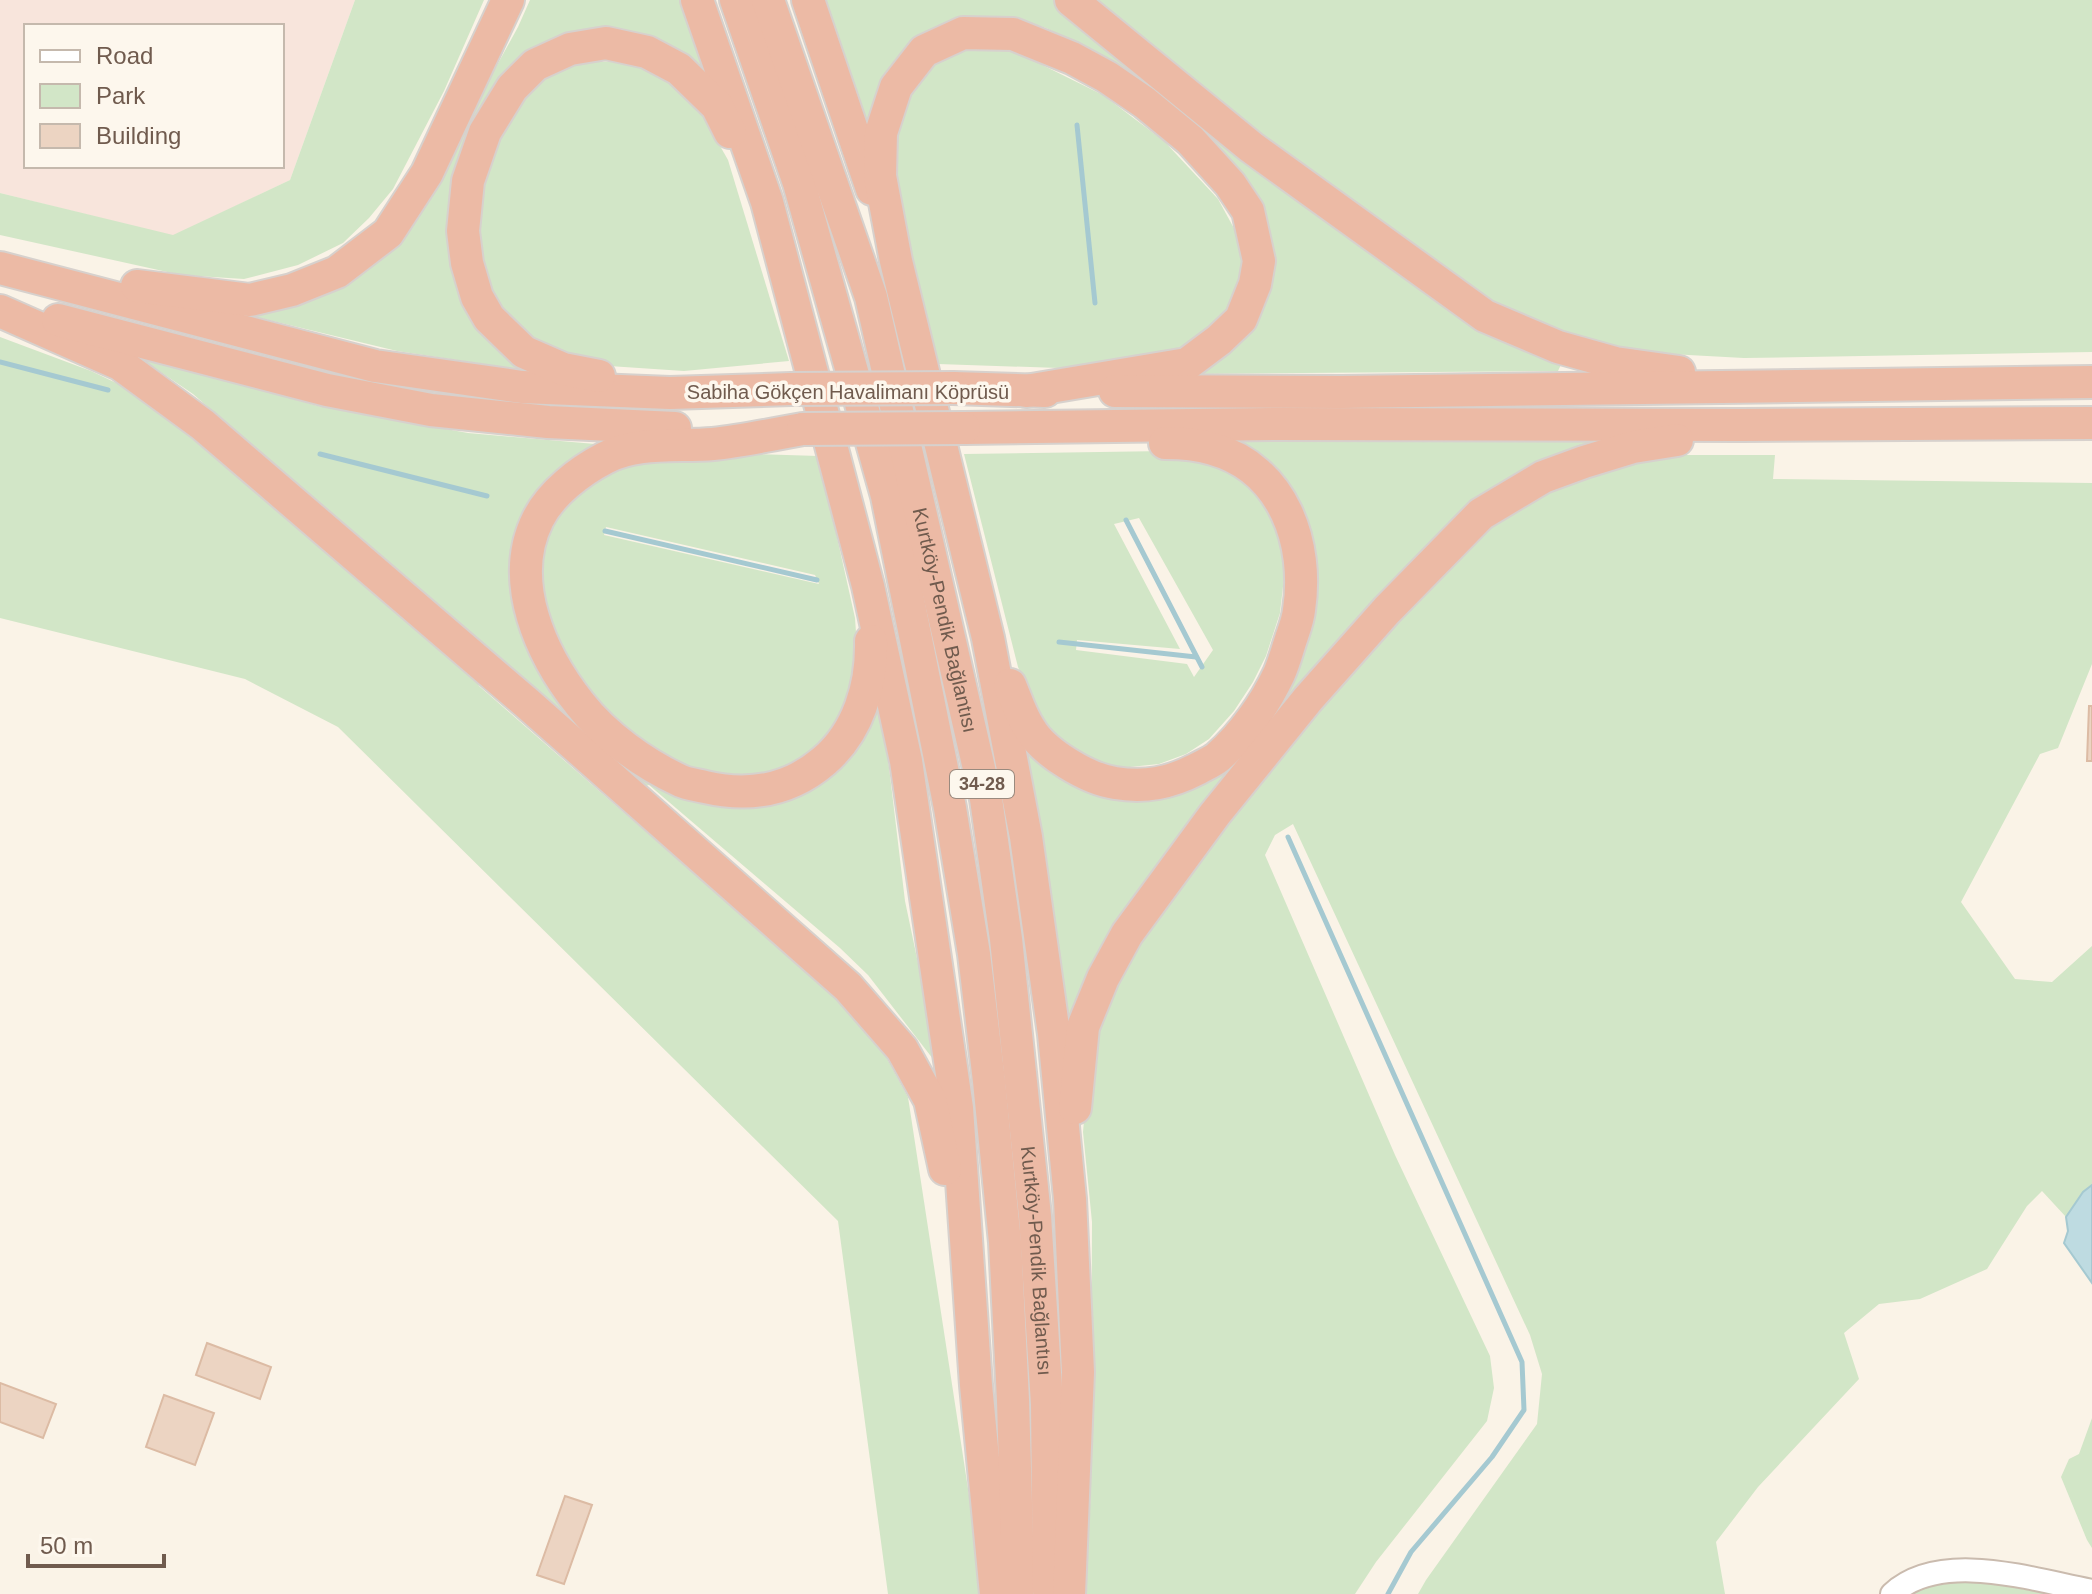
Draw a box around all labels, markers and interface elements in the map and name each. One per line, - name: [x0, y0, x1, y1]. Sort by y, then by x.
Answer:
- legend: [24, 24, 284, 168]
- text: Road: [96, 42, 153, 69]
- text: Park: [96, 82, 146, 109]
- text: Building: [96, 122, 181, 149]
- street label: Sabiha Gökçen Havalimanı Köprüsü: [687, 381, 1009, 403]
- street label: Kurtköy-Pendik Bağlantısı: [909, 506, 981, 735]
- road number: 34-28: [950, 770, 1014, 798]
- street label: Kurtköy-Pendik Bağlantısı: [1017, 1145, 1056, 1376]
- scale bar: [28, 1518, 164, 1568]
- text: 50 m: [40, 1532, 93, 1559]

